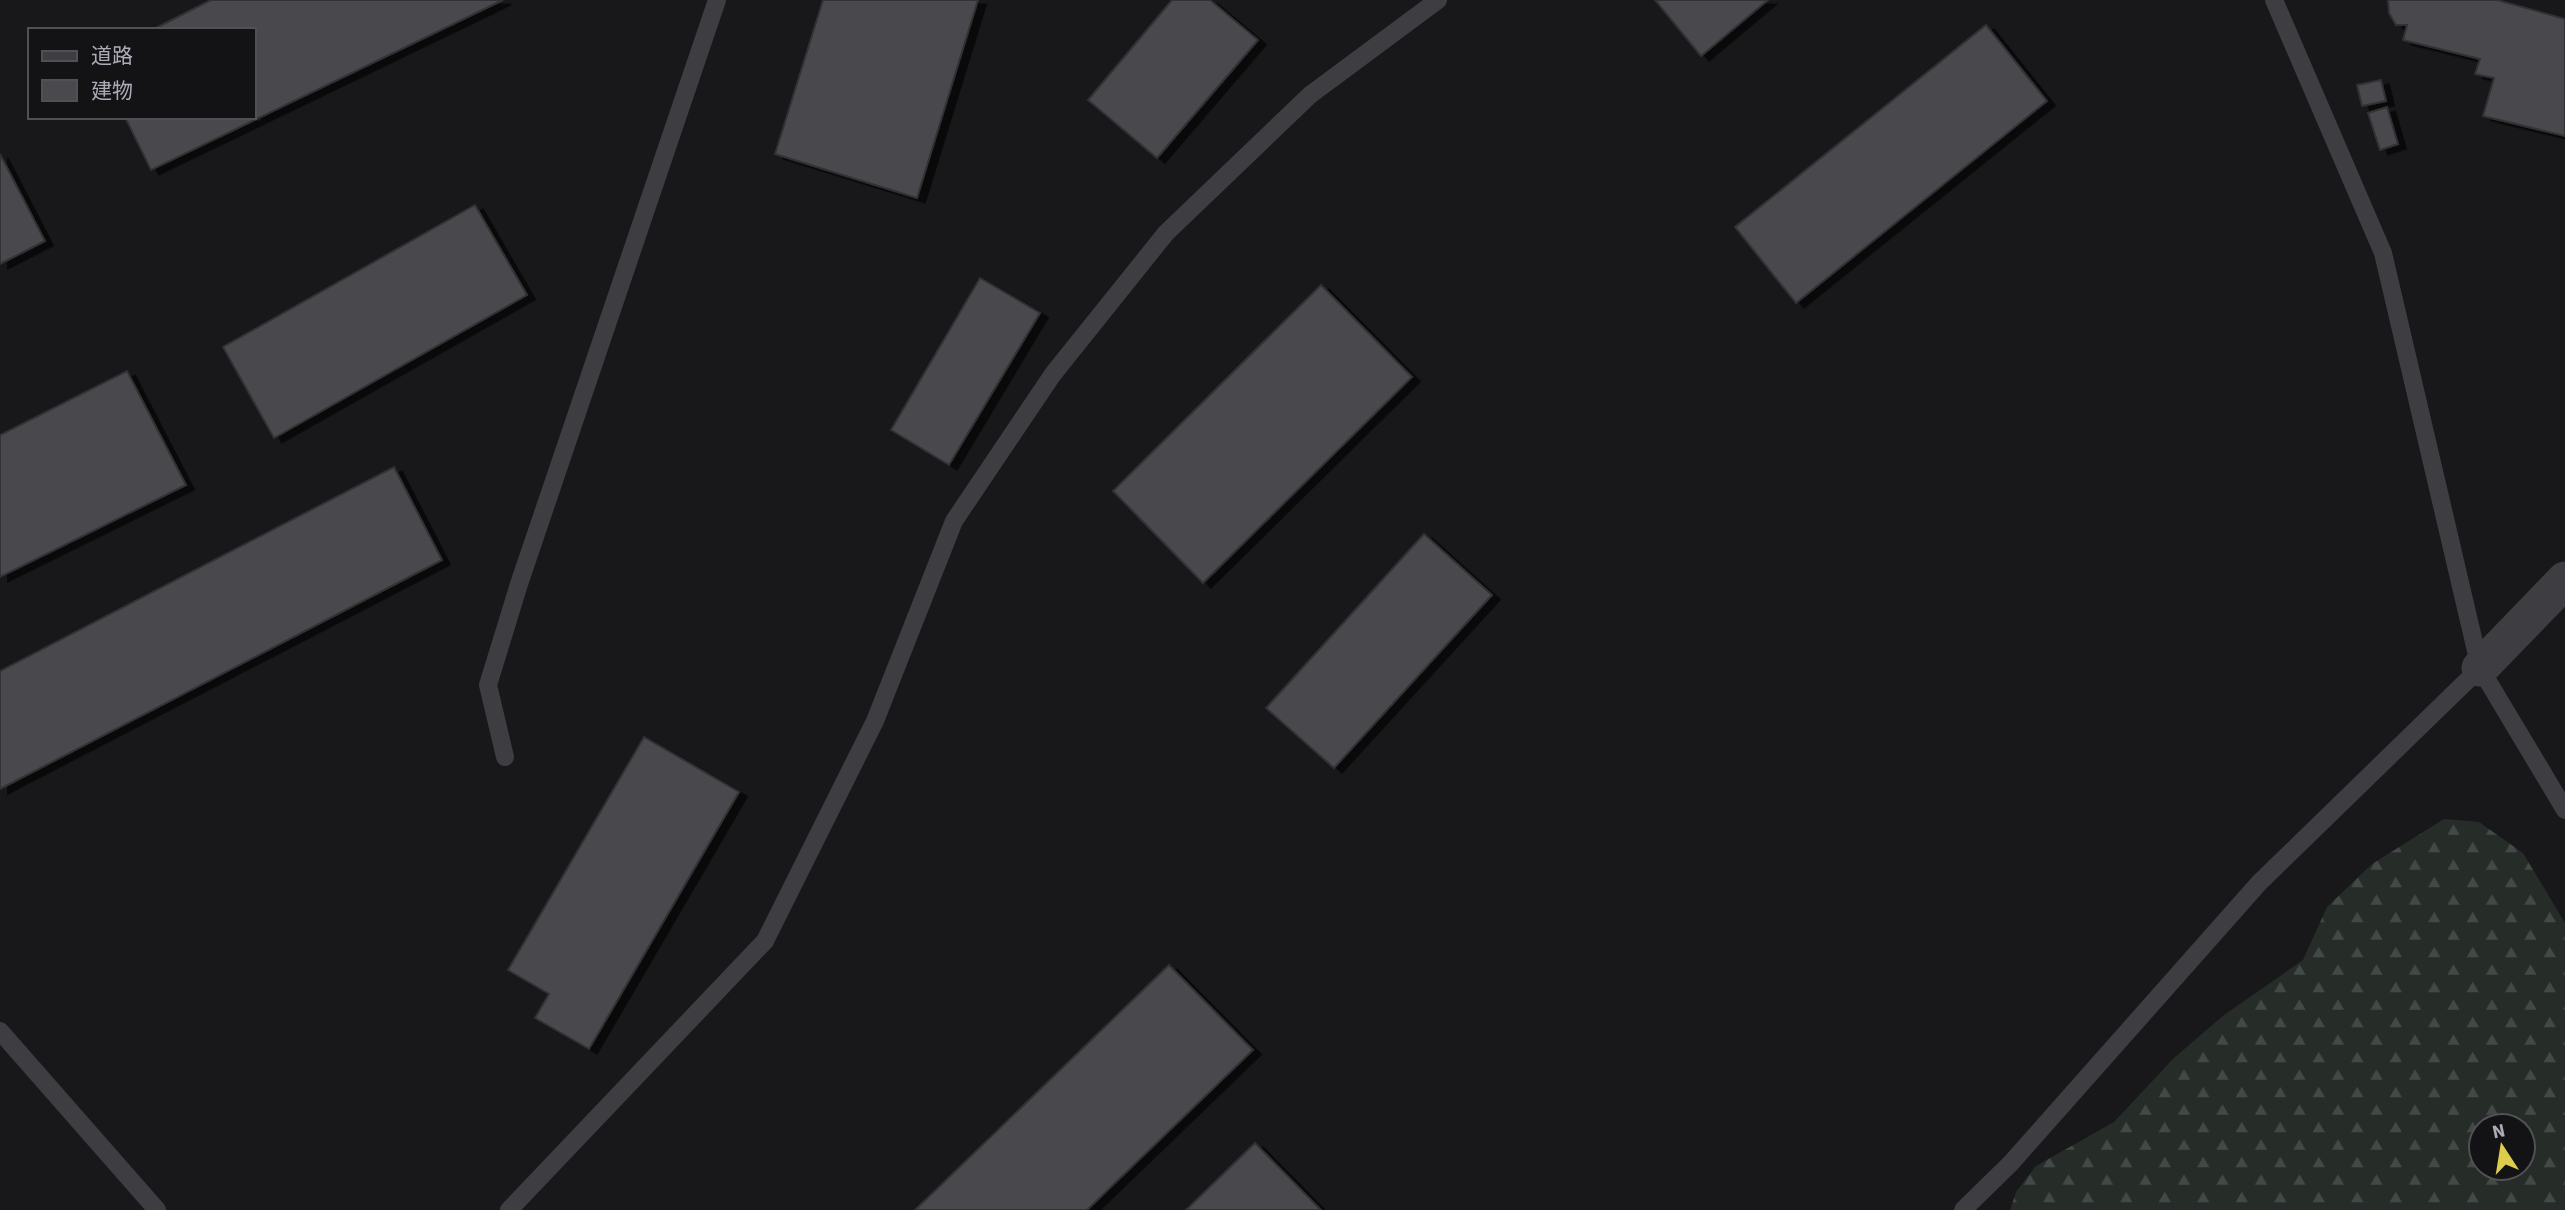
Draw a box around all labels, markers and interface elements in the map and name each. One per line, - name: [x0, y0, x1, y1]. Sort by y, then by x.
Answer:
- legend: [28, 28, 256, 119]
- text: 道路: [91, 41, 133, 71]
- text: 建物: [91, 76, 133, 106]
- north arrow: [2467, 1112, 2537, 1182]
- text: N: [2490, 1117, 2508, 1146]

